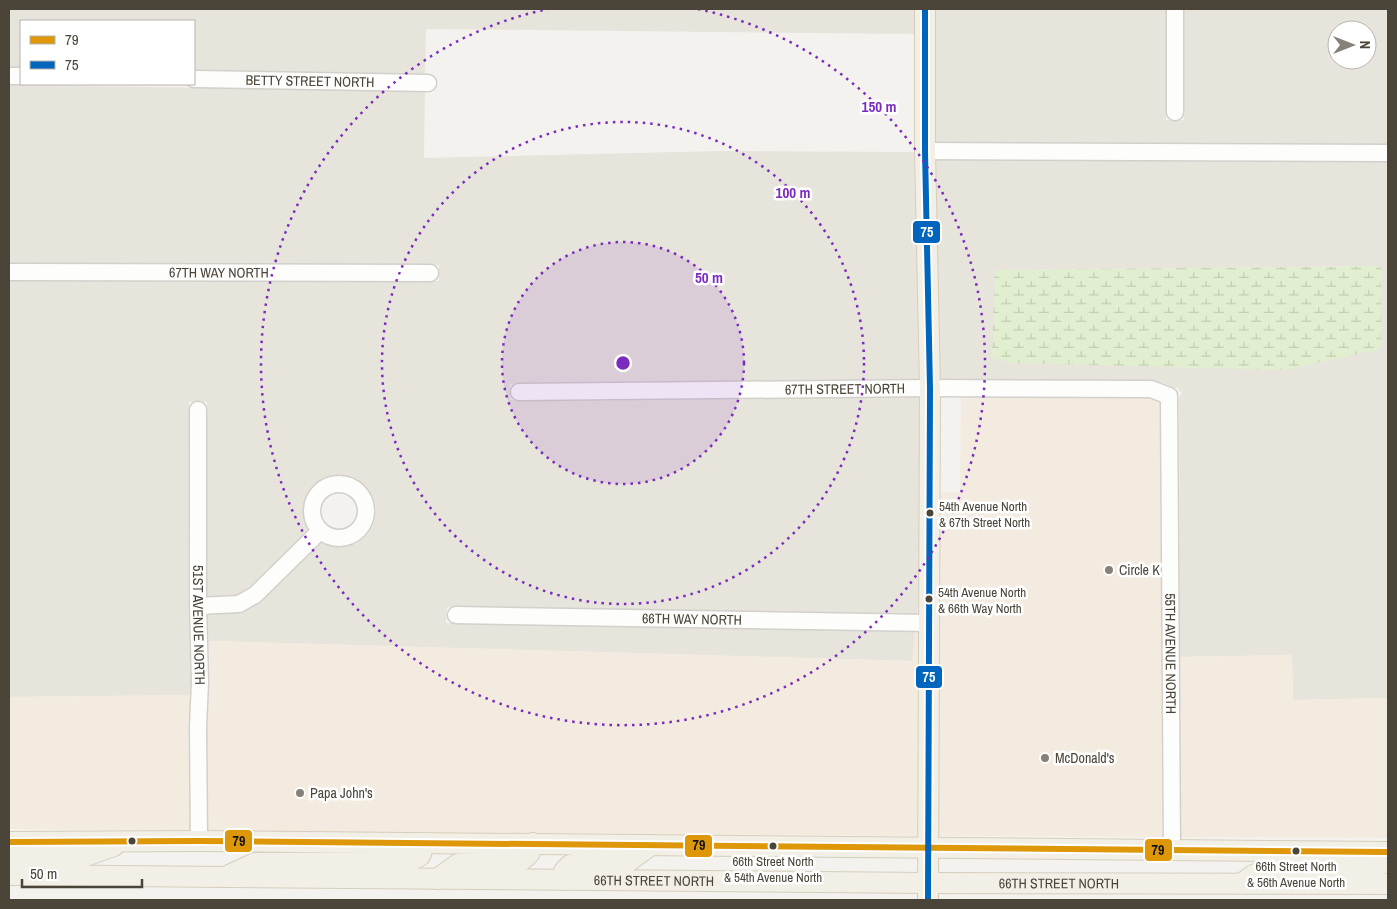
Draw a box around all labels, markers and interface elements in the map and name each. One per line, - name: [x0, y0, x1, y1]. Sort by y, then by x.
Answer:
- legend: [20, 20, 195, 85]
- north arrow: [1327, 20, 1377, 70]
- text: 79: [65, 29, 79, 50]
- text: N: [1356, 41, 1374, 49]
- text: 75: [65, 54, 79, 75]
- street label: BETTY STREET NORTH: [245, 71, 375, 91]
- text: 150 m: [862, 96, 896, 117]
- text: 100 m: [776, 182, 810, 203]
- line badge: 75: [912, 220, 941, 244]
- text: 75: [921, 223, 934, 241]
- street label: 67TH WAY NORTH: [169, 263, 269, 282]
- text: 50 m: [695, 267, 723, 288]
- centre of rings: [614, 354, 632, 372]
- street label: 67TH STREET NORTH: [785, 379, 905, 398]
- place label: 54th Avenue North & 67th Street North: [939, 498, 1030, 531]
- marker: 54th Avenue North & 67th Street North: [925, 508, 935, 518]
- place label: Circle K: [1119, 561, 1160, 579]
- marker: Circle K: [1103, 564, 1115, 576]
- street label: 51ST AVENUE NORTH: [189, 565, 209, 685]
- place label: 54th Avenue North & 66th Way North: [938, 584, 1026, 617]
- street label: 55TH AVENUE NORTH: [1161, 593, 1180, 714]
- marker: 54th Avenue North & 66th Way North: [924, 594, 934, 604]
- street label: 66TH WAY NORTH: [642, 609, 742, 629]
- line badge: 75: [915, 665, 943, 689]
- text: 75: [923, 668, 936, 686]
- place label: McDonald's: [1055, 749, 1115, 767]
- marker: McDonald's: [1039, 752, 1051, 764]
- place label: Papa John's: [310, 784, 373, 802]
- marker: Papa John's: [294, 787, 306, 799]
- line badge: 79: [224, 829, 253, 853]
- text: 79: [233, 832, 245, 850]
- line badge: 79: [684, 834, 713, 858]
- unlabelled marker: [127, 836, 137, 846]
- text: 79: [693, 836, 705, 854]
- line badge: 79: [1144, 838, 1173, 862]
- marker: 66th Street North & 54th Avenue North: [768, 841, 778, 851]
- text: 79: [1152, 841, 1164, 859]
- marker: 66th Street North & 56th Avenue North: [1291, 846, 1301, 856]
- place label: 66th Street North & 54th Avenue North: [724, 853, 822, 886]
- scale bar: [22, 856, 142, 888]
- place label: 66th Street North & 56th Avenue North: [1247, 858, 1345, 891]
- text: 50 m: [30, 863, 57, 884]
- street label: 66TH STREET NORTH: [594, 871, 714, 890]
- street label: 66TH STREET NORTH: [999, 874, 1119, 892]

